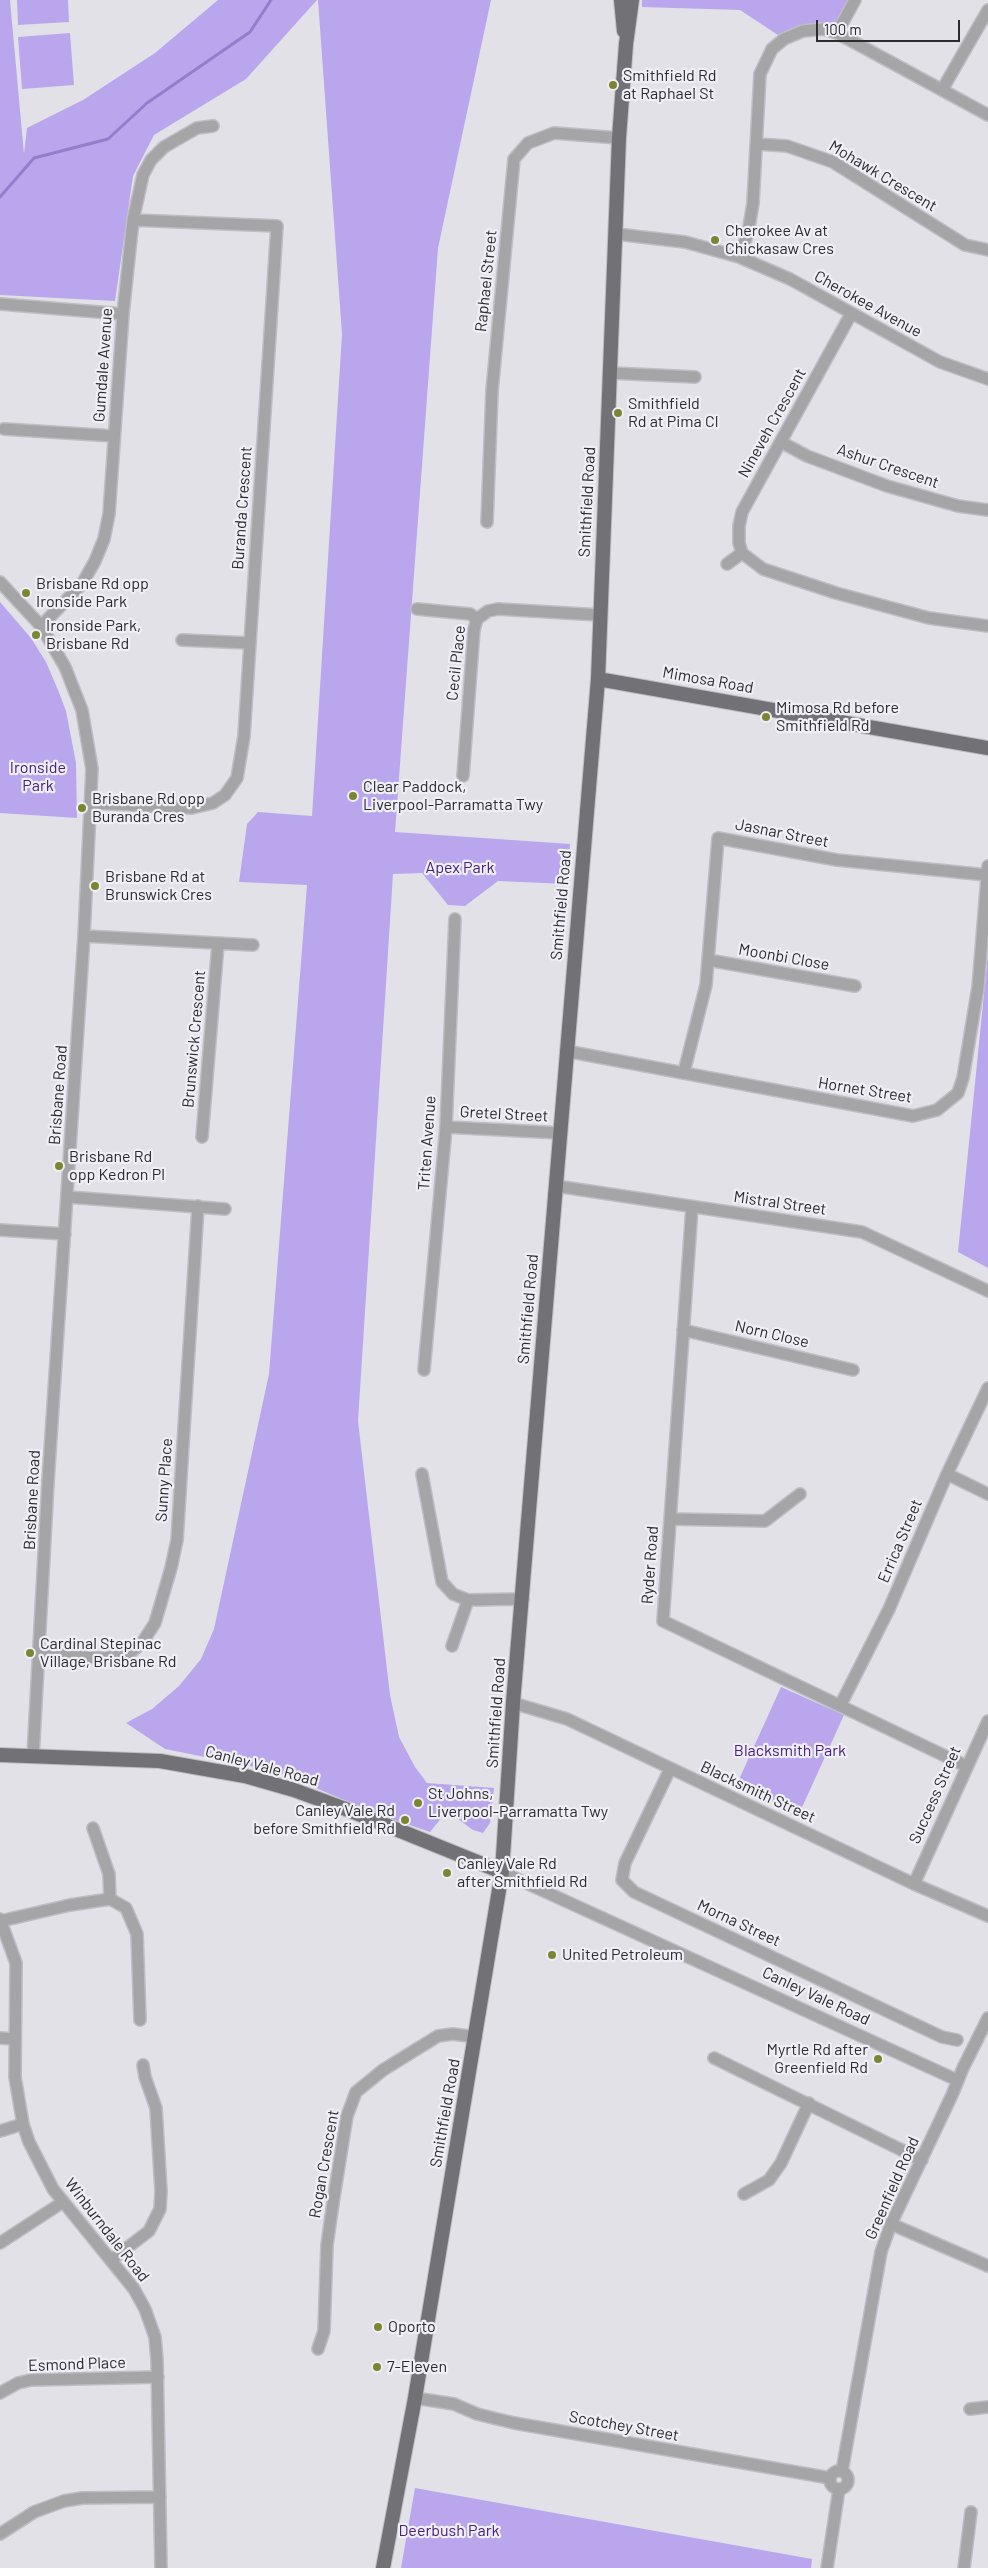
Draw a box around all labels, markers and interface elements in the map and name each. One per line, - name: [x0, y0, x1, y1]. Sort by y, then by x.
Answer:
- scale bar: [818, 10, 962, 42]
- text: 100 m: [824, 20, 862, 38]
- place label: Smithfield Rd at Raphael St: [623, 66, 717, 104]
- marker: Smithfield Rd at Raphael St: [607, 79, 619, 91]
- street label: Mohawk Crescent: [826, 136, 940, 216]
- place label: Cherokee Av at Chickasaw Cres: [725, 221, 834, 259]
- street label: Raphael Street: [471, 229, 501, 333]
- marker: Cherokee Av at Chickasaw Cres: [709, 234, 721, 246]
- street label: Cherokee Avenue: [811, 267, 925, 341]
- street label: Gumdale Avenue: [89, 307, 117, 423]
- street label: Nineveh Crescent: [734, 365, 810, 481]
- place label: Smithfield Rd at Pima Cl: [628, 394, 718, 432]
- marker: Smithfield Rd at Pima Cl: [612, 407, 624, 419]
- street label: Ashur Crescent: [835, 440, 941, 492]
- street label: Buranda Crescent: [228, 446, 256, 570]
- street label: Smithfield Road: [575, 446, 599, 558]
- place label: Brisbane Rd opp Ironside Park: [36, 574, 149, 612]
- marker: Brisbane Rd opp Ironside Park: [20, 587, 32, 599]
- place label: Ironside Park, Brisbane Rd: [46, 616, 141, 654]
- street label: Cecil Place: [442, 624, 470, 702]
- marker: Ironside Park, Brisbane Rd: [30, 629, 42, 641]
- street label: Mimosa Road: [661, 663, 755, 697]
- place label: Mimosa Rd before Smithfield Rd: [776, 698, 899, 736]
- marker: Mimosa Rd before Smithfield Rd: [760, 711, 772, 723]
- park label: Ironside Park: [10, 758, 66, 796]
- place label: Clear Paddock, Liverpool-Parramatta Twy: [363, 777, 543, 815]
- place label: Brisbane Rd opp Buranda Cres: [92, 789, 205, 827]
- marker: Clear Paddock, Liverpool-Parramatta Twy: [347, 790, 359, 802]
- marker: Brisbane Rd opp Buranda Cres: [76, 802, 88, 814]
- street label: Jasnar Street: [734, 815, 830, 851]
- street label: Smithfield Road: [547, 849, 575, 961]
- park label: Apex Park: [425, 858, 495, 878]
- place label: Brisbane Rd at Brunswick Cres: [105, 867, 212, 905]
- marker: Brisbane Rd at Brunswick Cres: [89, 880, 101, 892]
- street label: Moonbi Close: [737, 940, 831, 974]
- street label: Brunswick Crescent: [178, 969, 210, 1109]
- street label: Brisbane Road: [45, 1044, 71, 1146]
- street label: Hornet Street: [817, 1073, 913, 1107]
- street label: Triten Avenue: [414, 1095, 440, 1191]
- street label: Gretel Street: [459, 1102, 549, 1126]
- place label: Brisbane Rd opp Kedron Pl: [69, 1147, 165, 1185]
- marker: Brisbane Rd opp Kedron Pl: [53, 1160, 65, 1172]
- street label: Mistral Street: [732, 1187, 828, 1219]
- street label: Smithfield Road: [514, 1253, 542, 1365]
- street label: Norn Close: [733, 1316, 811, 1352]
- street label: Sunny Place: [152, 1438, 176, 1522]
- street label: Brisbane Road: [20, 1449, 44, 1551]
- street label: Errica Street: [874, 1496, 926, 1586]
- street label: Ryder Road: [638, 1525, 662, 1605]
- place label: Cardinal Stepinac Village, Brisbane Rd: [40, 1634, 176, 1672]
- marker: Cardinal Stepinac Village, Brisbane Rd: [24, 1647, 36, 1659]
- street label: Smithfield Road: [483, 1657, 509, 1769]
- park label: Blacksmith Park: [734, 1741, 846, 1761]
- street label: Canley Vale Road: [203, 1742, 321, 1790]
- street label: Success Street: [905, 1743, 965, 1847]
- street label: Blacksmith Street: [698, 1757, 818, 1827]
- place label: St Johns, Liverpool-Parramatta Twy: [428, 1784, 608, 1822]
- marker: St Johns, Liverpool-Parramatta Twy: [412, 1797, 424, 1809]
- place label: Canley Vale Rd before Smithfield Rd: [253, 1801, 395, 1839]
- marker: Canley Vale Rd before Smithfield Rd: [399, 1814, 411, 1826]
- place label: Canley Vale Rd after Smithfield Rd: [457, 1854, 587, 1892]
- marker: Canley Vale Rd after Smithfield Rd: [441, 1867, 453, 1879]
- street label: Morna Street: [694, 1895, 784, 1951]
- place label: United Petroleum: [562, 1945, 683, 1965]
- marker: United Petroleum: [546, 1949, 558, 1961]
- street label: Canley Vale Road: [759, 1963, 873, 2029]
- place label: Myrtle Rd after Greenfield Rd: [766, 2040, 868, 2078]
- marker: Myrtle Rd after Greenfield Rd: [872, 2053, 884, 2065]
- street label: Smithfield Road: [426, 2057, 464, 2169]
- street label: Rogan Crescent: [305, 2108, 343, 2220]
- street label: Greenfield Road: [861, 2134, 923, 2242]
- street label: Winburndale Road: [61, 2174, 153, 2286]
- place label: Oporto: [388, 2317, 436, 2337]
- marker: Oporto: [372, 2321, 384, 2333]
- street label: Esmond Place: [28, 2353, 126, 2375]
- place label: 7-Eleven: [387, 2357, 447, 2377]
- marker: 7-Eleven: [371, 2361, 383, 2373]
- street label: Scotchey Street: [568, 2407, 680, 2445]
- park label: Deerbush Park: [398, 2521, 500, 2541]

